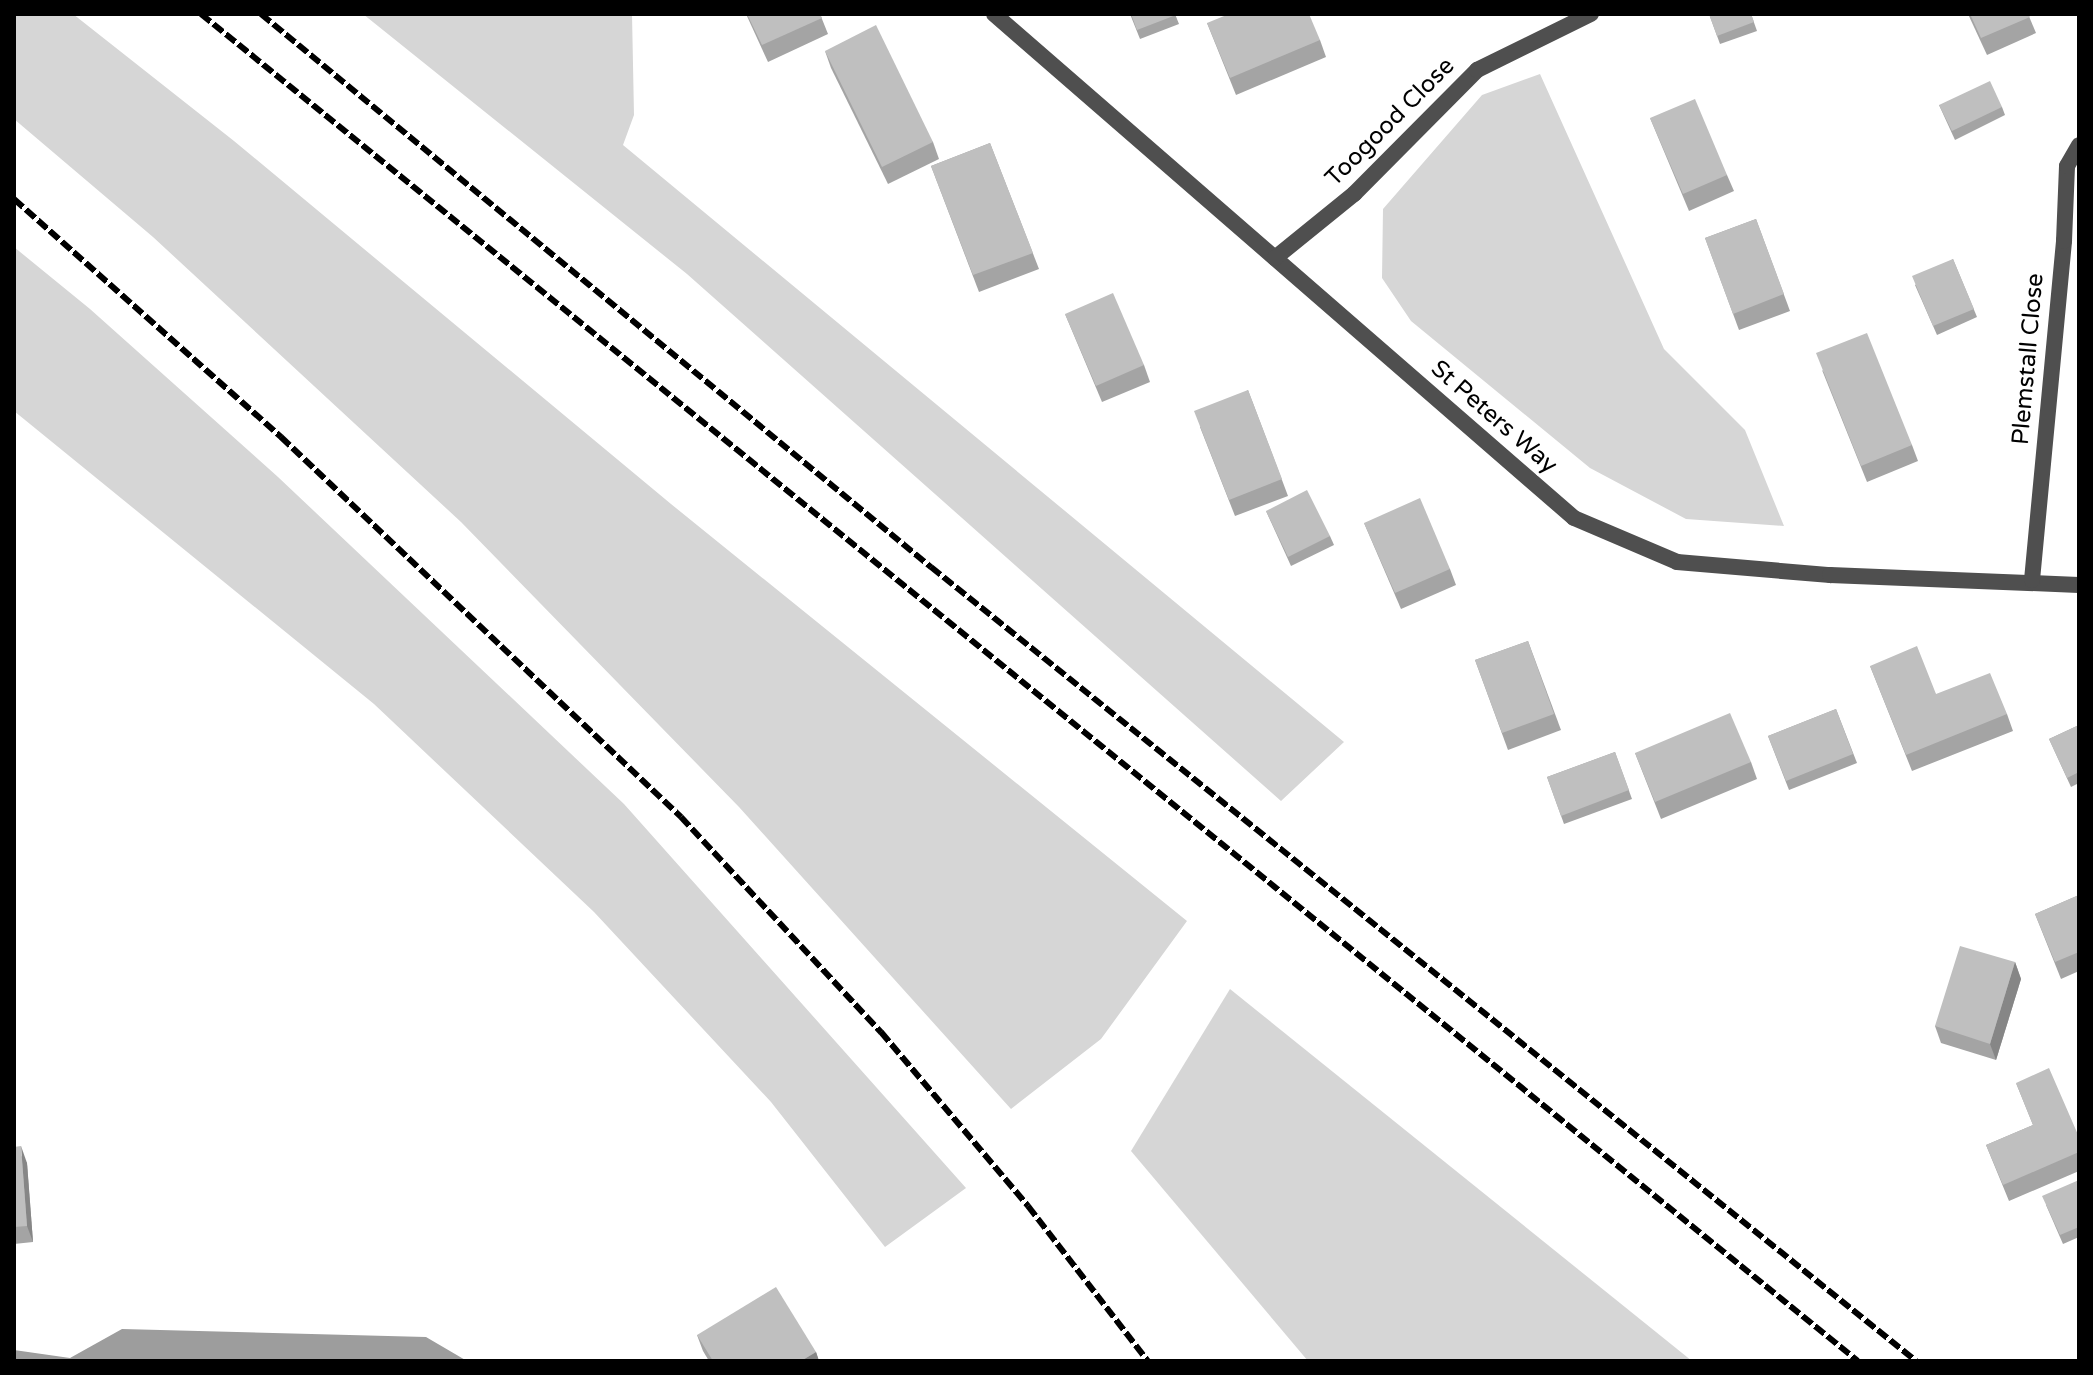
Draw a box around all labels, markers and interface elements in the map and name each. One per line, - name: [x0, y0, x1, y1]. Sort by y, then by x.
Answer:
- street label: Toogood Close: [1320, 52, 1460, 192]
- street label: Plemstall Close: [2006, 272, 2050, 446]
- street label: St Peters Way: [1425, 354, 1563, 480]

